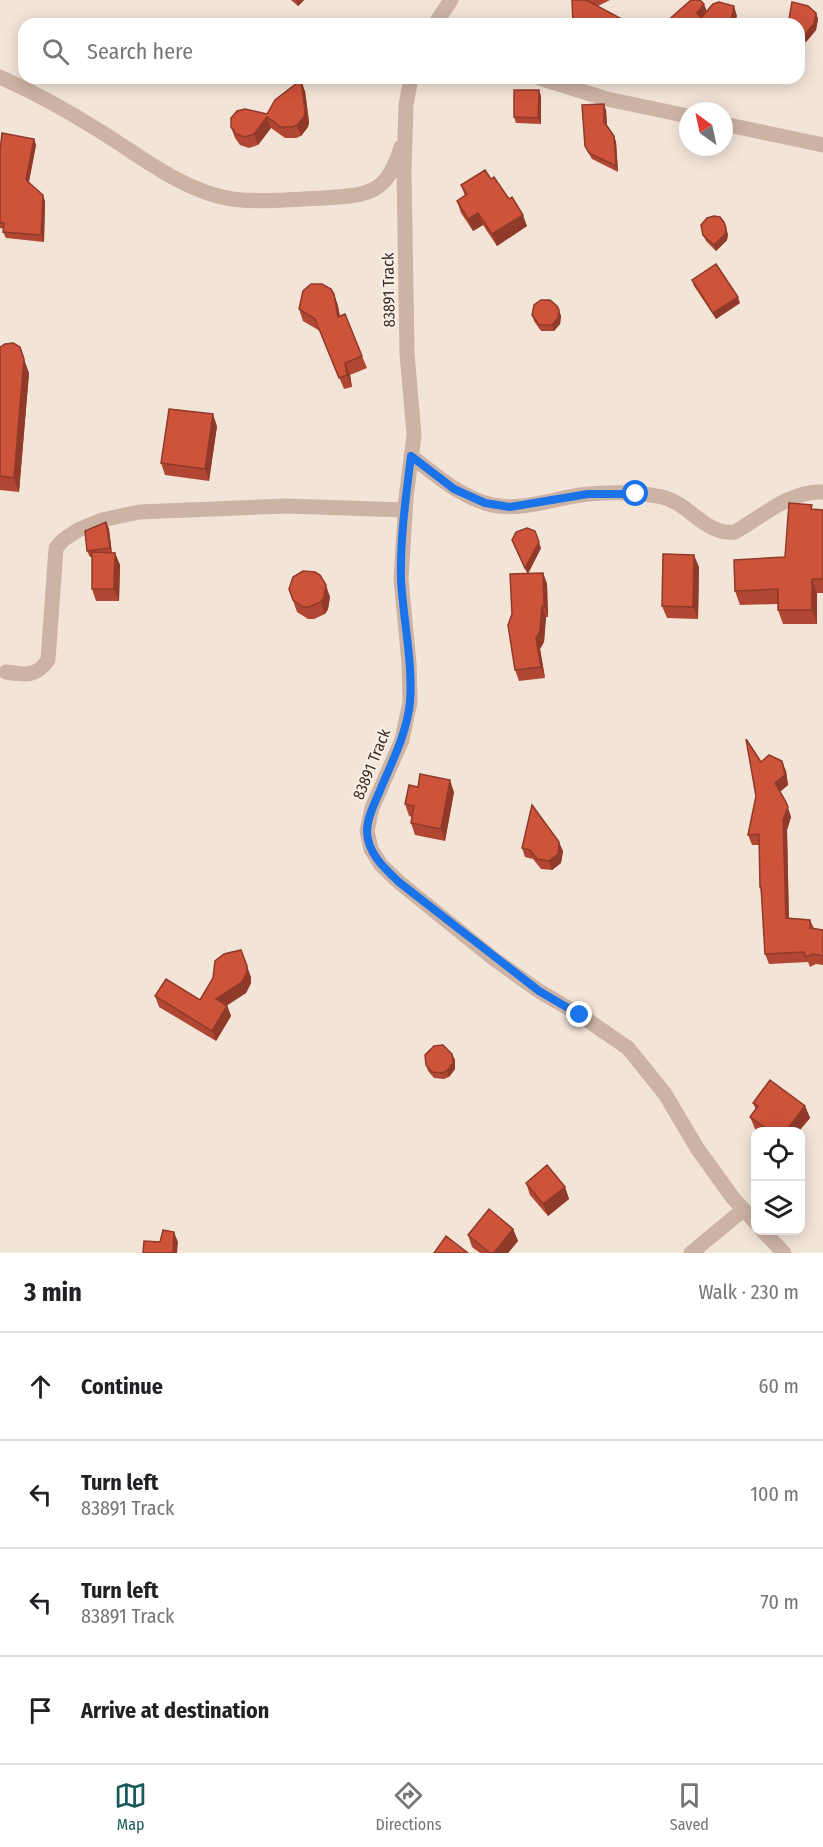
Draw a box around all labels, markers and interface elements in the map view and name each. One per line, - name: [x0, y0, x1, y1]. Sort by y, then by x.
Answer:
- search box: [18, 18, 805, 84]
- icon: search: [39, 35, 72, 68]
- text: Search here: [87, 38, 193, 65]
- north arrow: [679, 102, 733, 156]
- street label: 83891 Track: [378, 252, 399, 327]
- route start: [622, 480, 648, 506]
- street label: 83891 Track: [349, 726, 394, 802]
- route end: [566, 1001, 592, 1027]
- map controls: [751, 1127, 805, 1235]
- button: locate: [751, 1127, 805, 1181]
- button: layers: [751, 1181, 805, 1235]
- text: 3 min: [24, 1277, 82, 1308]
- text: Walk · 230 m: [698, 1280, 799, 1304]
- icon: ahead: [24, 1370, 57, 1403]
- text: Continue: [81, 1373, 163, 1400]
- text: 60 m: [759, 1374, 799, 1398]
- text: Turn left: [81, 1469, 159, 1496]
- icon: left: [24, 1478, 57, 1511]
- text: 100 m: [750, 1482, 799, 1506]
- text: 83891 Track: [81, 1496, 174, 1520]
- text: Turn left: [81, 1577, 159, 1604]
- icon: left: [24, 1586, 57, 1619]
- text: 70 m: [761, 1590, 799, 1614]
- text: 83891 Track: [81, 1604, 174, 1628]
- icon: arrive: [24, 1694, 57, 1727]
- text: Arrive at destination: [81, 1697, 269, 1724]
- tab: Map: [114, 1779, 147, 1834]
- tab: Directions: [375, 1779, 442, 1834]
- tab: Saved: [670, 1779, 709, 1834]

